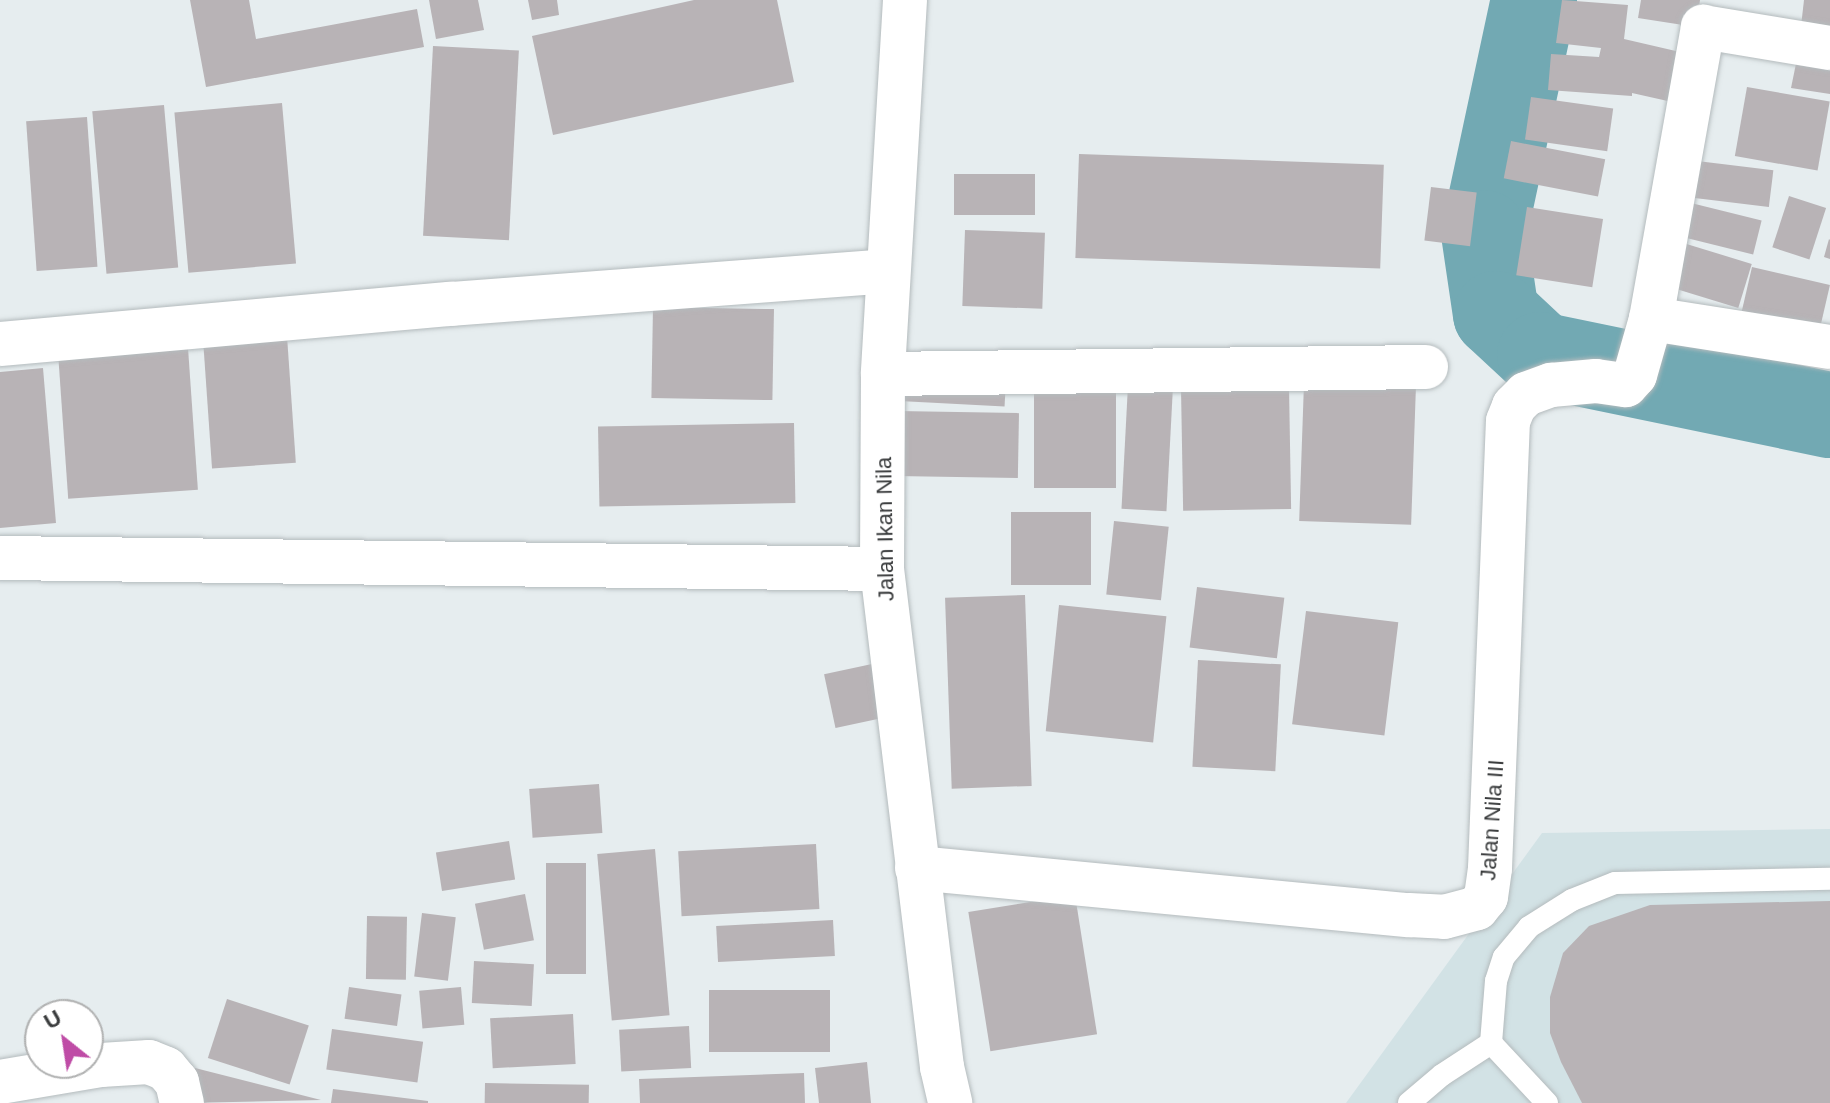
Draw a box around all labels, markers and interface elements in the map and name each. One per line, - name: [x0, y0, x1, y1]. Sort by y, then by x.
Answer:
- street label: Jalan Ikan Nila: [871, 457, 899, 601]
- street label: Jalan Nila III: [1475, 759, 1509, 881]
- north arrow: [24, 999, 104, 1079]
- text: U: [40, 1005, 66, 1034]

